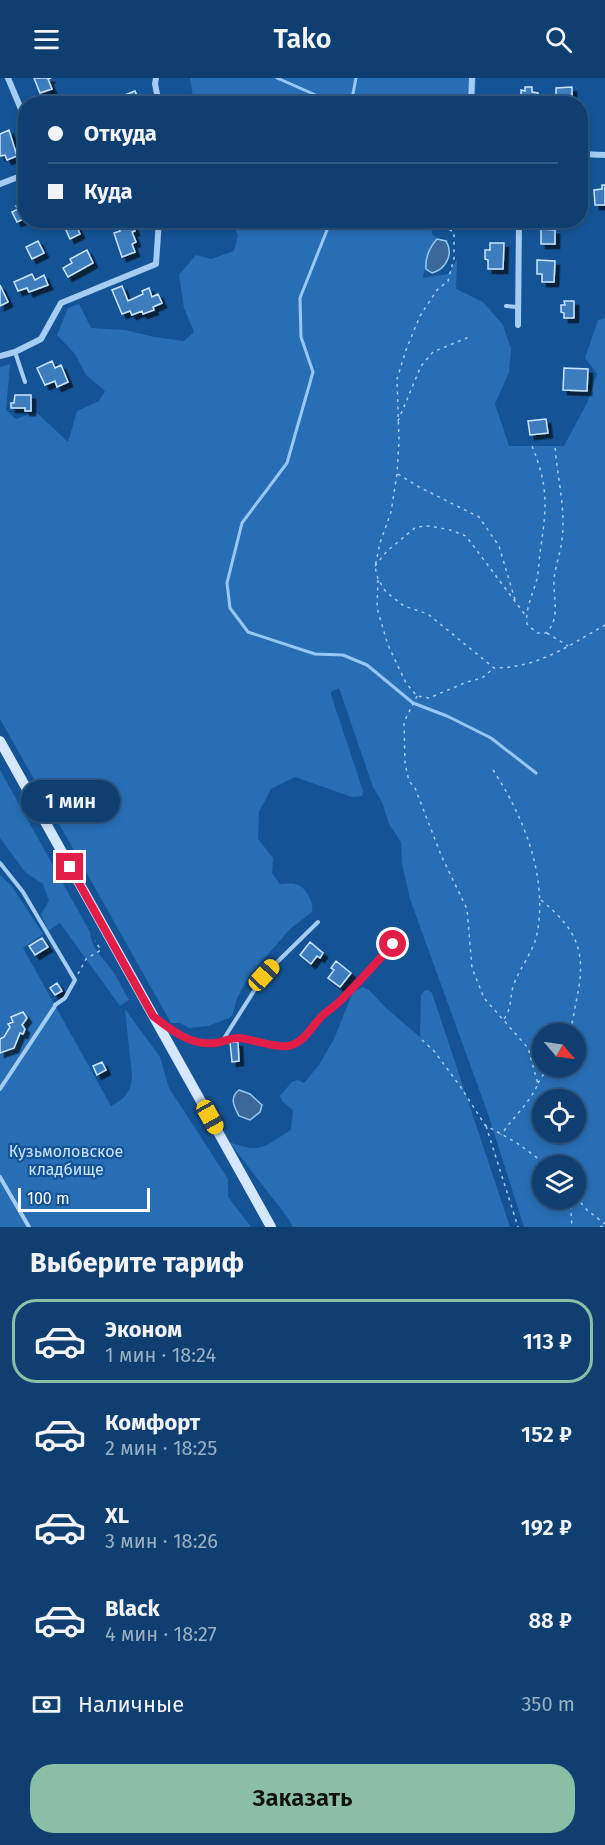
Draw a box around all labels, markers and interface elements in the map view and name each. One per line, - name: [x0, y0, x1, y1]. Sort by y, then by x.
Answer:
- icon: menu: [30, 23, 63, 56]
- text: Tako: [274, 23, 331, 55]
- icon: search: [542, 23, 575, 56]
- text: Откуда: [84, 120, 157, 147]
- text: Куда: [84, 178, 133, 205]
- callout: 1 мин: [20, 780, 119, 822]
- text: 1 мин: [45, 789, 96, 813]
- route end: [56, 853, 83, 880]
- route start: [379, 930, 406, 957]
- car: [245, 956, 283, 994]
- north arrow: [532, 1023, 586, 1077]
- map controls: [532, 1023, 586, 1209]
- button: locate: [532, 1089, 586, 1143]
- car: [193, 1097, 227, 1137]
- park label: Кузьмоловское кладбище: [9, 1142, 123, 1179]
- button: layers: [532, 1155, 586, 1209]
- scale bar: [18, 1185, 150, 1212]
- text: 100 m: [27, 1189, 70, 1208]
- text: Выберите тариф: [30, 1247, 244, 1279]
- icon: car: [33, 1314, 87, 1368]
- text: Эконом: [105, 1316, 182, 1343]
- text: 113 ₽: [523, 1328, 572, 1355]
- text: 1 мин · 18:24: [105, 1343, 216, 1367]
- icon: car: [33, 1407, 87, 1461]
- text: Комфорт: [105, 1409, 200, 1436]
- text: 152 ₽: [521, 1421, 572, 1448]
- text: 2 мин · 18:25: [105, 1436, 217, 1460]
- icon: car: [33, 1500, 87, 1554]
- text: XL: [105, 1502, 129, 1529]
- text: 192 ₽: [521, 1514, 572, 1541]
- text: 3 мин · 18:26: [105, 1529, 218, 1553]
- icon: car: [33, 1593, 87, 1647]
- text: Black: [105, 1595, 160, 1622]
- text: 88 ₽: [528, 1607, 572, 1634]
- text: 4 мин · 18:27: [105, 1622, 217, 1646]
- icon: cash: [30, 1688, 63, 1721]
- text: Наличные: [78, 1691, 184, 1718]
- text: 350 m: [521, 1692, 575, 1716]
- button: Заказать: [30, 1764, 575, 1833]

